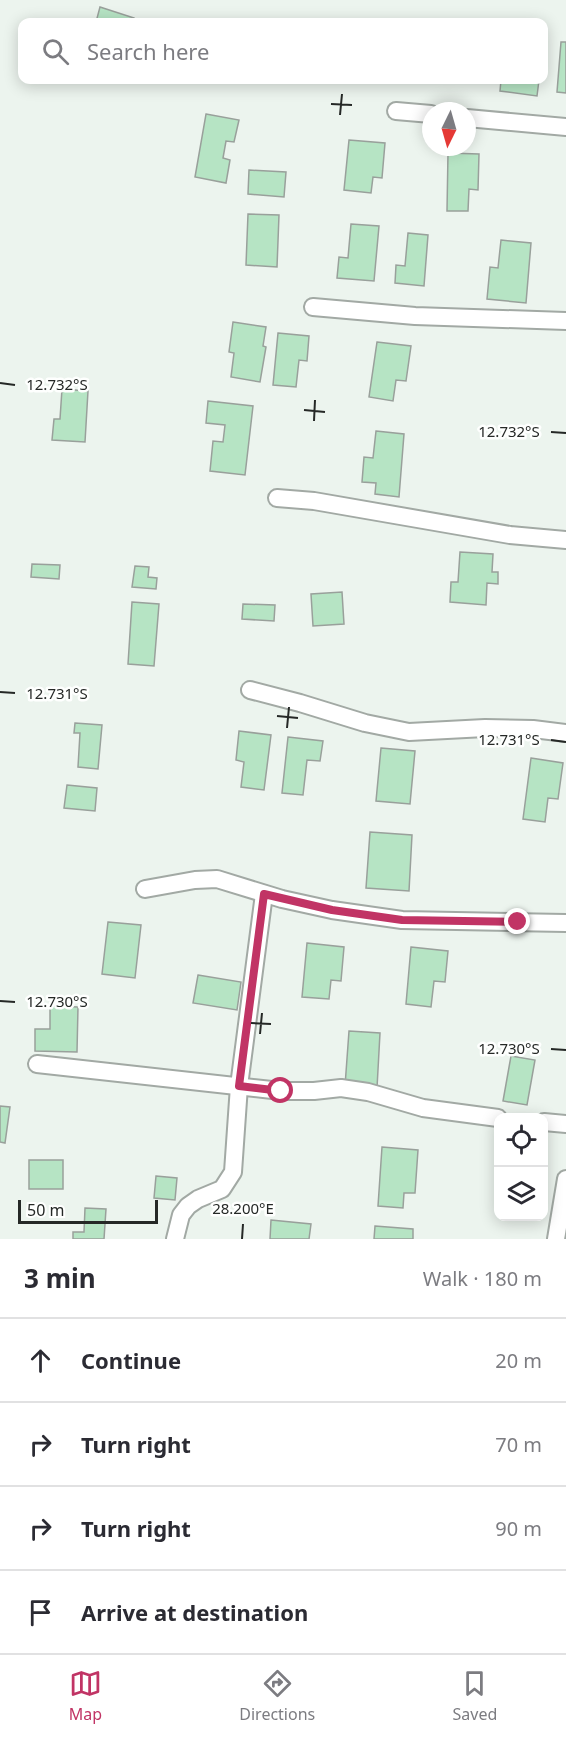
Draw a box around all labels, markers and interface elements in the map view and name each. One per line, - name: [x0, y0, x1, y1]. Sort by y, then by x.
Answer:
- search box: [18, 18, 548, 84]
- icon: search: [39, 35, 72, 68]
- text: Search here: [87, 36, 209, 66]
- north arrow: [422, 102, 476, 156]
- text: 12.732°S: [26, 374, 88, 394]
- text: 12.732°S: [478, 421, 540, 441]
- text: 12.731°S: [26, 683, 88, 703]
- text: 12.731°S: [478, 729, 540, 749]
- route end: [504, 908, 530, 934]
- text: 12.730°S: [26, 991, 88, 1011]
- text: 12.730°S: [478, 1038, 540, 1058]
- route start: [267, 1077, 293, 1103]
- map controls: [494, 1113, 548, 1221]
- button: locate: [494, 1113, 548, 1167]
- button: layers: [494, 1167, 548, 1221]
- scale bar: [18, 1197, 158, 1224]
- text: 28.200°E: [212, 1198, 274, 1218]
- text: 50 m: [27, 1199, 64, 1221]
- text: 3 min: [24, 1260, 96, 1296]
- text: Walk · 180 m: [423, 1265, 542, 1292]
- icon: ahead: [24, 1344, 57, 1377]
- text: Continue: [81, 1345, 181, 1375]
- text: 20 m: [495, 1347, 542, 1374]
- icon: right: [24, 1428, 57, 1461]
- text: Turn right: [81, 1429, 191, 1459]
- text: 70 m: [495, 1431, 542, 1458]
- icon: right: [24, 1512, 57, 1545]
- text: Turn right: [81, 1513, 191, 1543]
- text: 90 m: [495, 1515, 542, 1542]
- icon: arrive: [24, 1596, 57, 1629]
- text: Arrive at destination: [81, 1597, 308, 1627]
- tab: Map: [69, 1667, 102, 1725]
- tab: Directions: [239, 1667, 315, 1725]
- tab: Saved: [453, 1667, 497, 1725]

